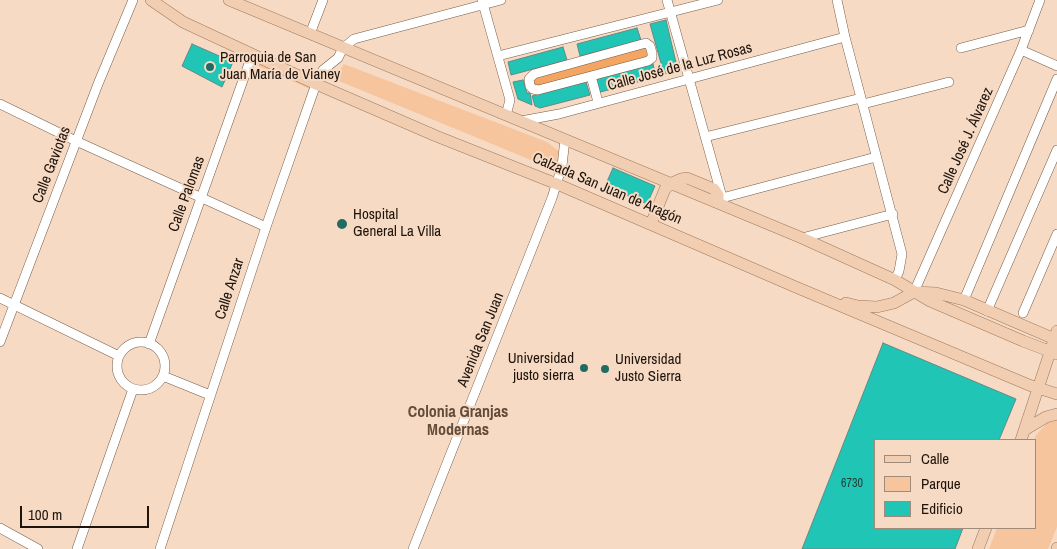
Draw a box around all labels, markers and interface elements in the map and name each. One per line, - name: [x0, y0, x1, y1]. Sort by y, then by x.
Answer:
- street label: Calle José de la Luz Rosas: [606, 39, 754, 95]
- place label: Parroquia de San Juan María de Vianey: [220, 49, 340, 84]
- marker: Parroquia de San Juan María de Vianey: [204, 61, 216, 73]
- street label: Calle José J. Álvarez: [934, 85, 998, 197]
- street label: Calle Gaviotas: [29, 124, 75, 206]
- street label: Calzada San Juan de Aragón: [530, 149, 684, 229]
- street label: Calle Palomas: [165, 154, 209, 234]
- place label: Hospital General La Villa: [353, 206, 441, 241]
- marker: Hospital General La Villa: [335, 217, 349, 231]
- street label: Calle Anzar: [212, 256, 248, 322]
- street label: Avenida San Juan: [454, 290, 508, 390]
- place label: Universidad justo sierra: [508, 350, 574, 385]
- place label: Universidad Justo Sierra: [615, 351, 681, 386]
- marker: Universidad justo sierra: [578, 362, 590, 374]
- marker: Universidad Justo Sierra: [599, 363, 611, 375]
- district label: Colonia Granjas Modernas: [408, 403, 508, 441]
- legend: [874, 439, 1037, 529]
- text: Calle: [921, 448, 949, 469]
- text: Parque: [921, 473, 961, 494]
- house number: 6730: [841, 477, 863, 491]
- scale bar: [22, 496, 151, 528]
- text: Edificio: [921, 498, 963, 519]
- text: 100 m: [28, 504, 62, 525]

